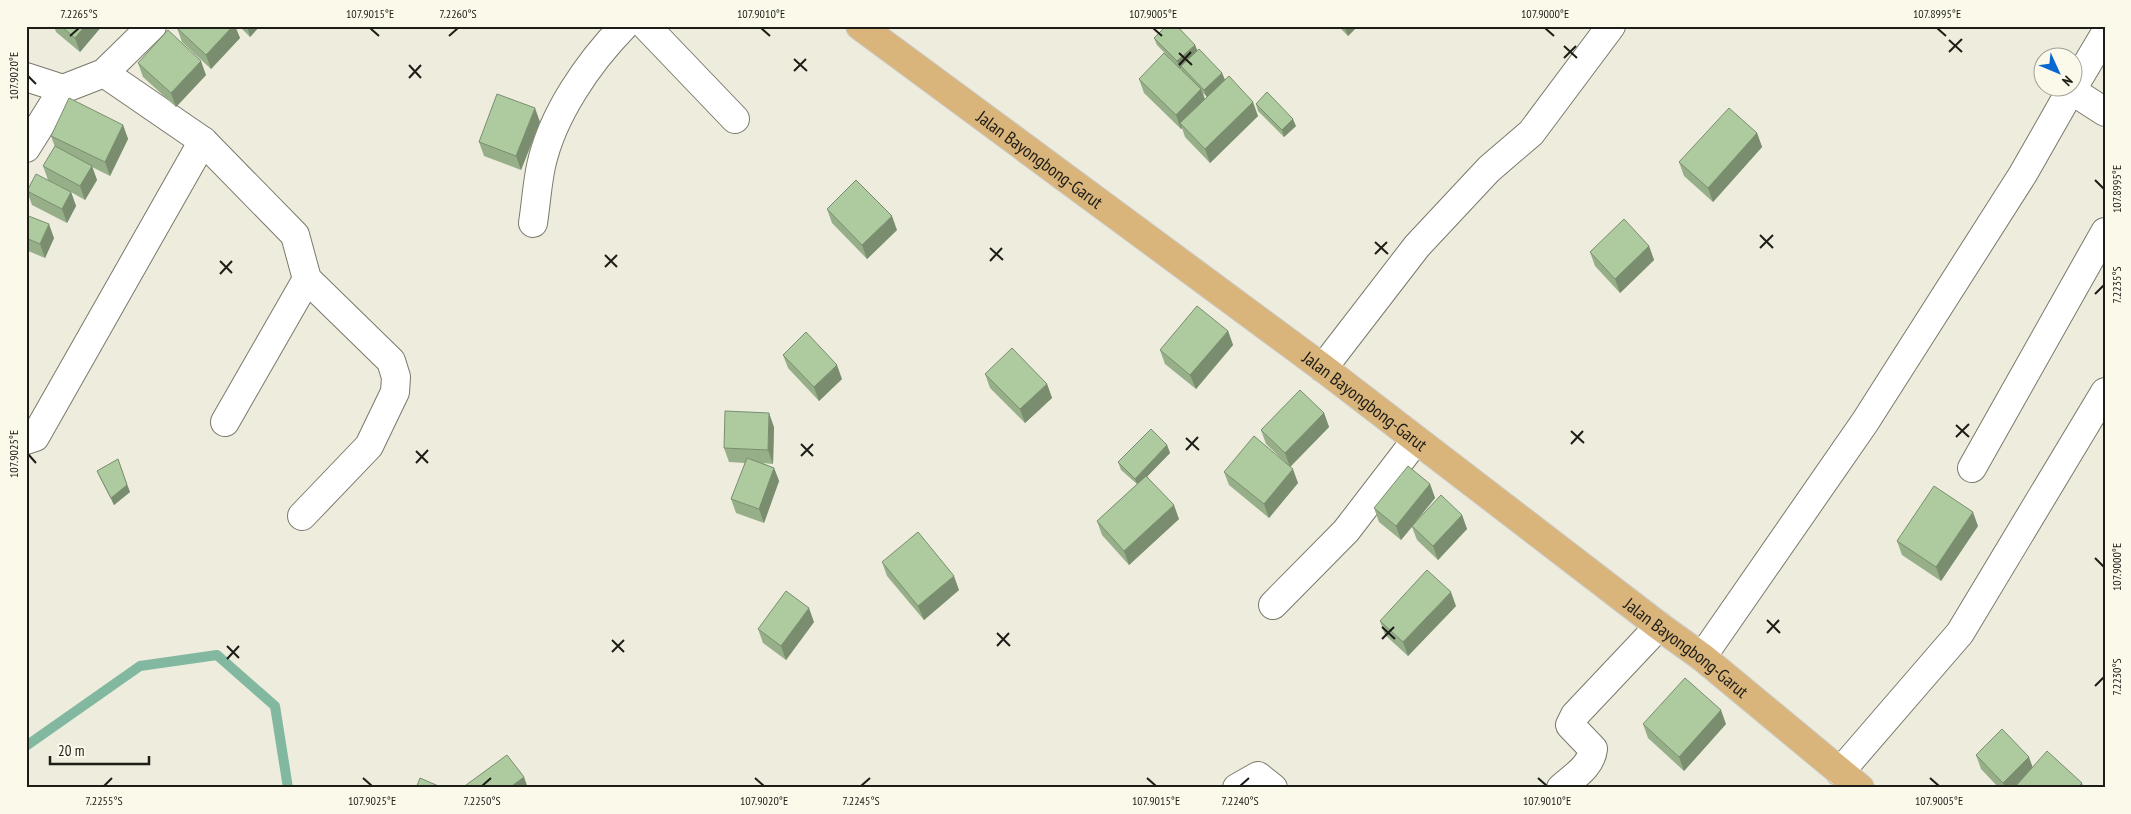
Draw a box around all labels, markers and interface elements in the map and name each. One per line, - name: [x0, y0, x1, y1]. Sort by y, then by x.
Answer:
- text: 7.2265°S: [60, 6, 98, 21]
- text: 107.9015°E: [346, 6, 394, 21]
- text: 7.2260°S: [439, 6, 477, 21]
- text: 107.9010°E: [737, 6, 785, 21]
- text: 107.9005°E: [1129, 6, 1177, 21]
- text: 107.9000°E: [1521, 6, 1569, 21]
- text: 107.8995°E: [1913, 6, 1961, 21]
- north arrow: [2034, 48, 2084, 98]
- text: 107.9020°E: [6, 52, 21, 100]
- text: N: [2058, 72, 2076, 90]
- street label: Jalan Bayongbong-Garut: [972, 104, 1108, 213]
- text: 107.8995°E: [2109, 165, 2124, 213]
- text: 7.2235°S: [2109, 266, 2124, 304]
- street label: Jalan Bayongbong-Garut: [1298, 345, 1432, 456]
- text: 107.9025°E: [6, 430, 21, 478]
- text: 107.9000°E: [2109, 543, 2124, 591]
- street label: Jalan Bayongbong-Garut: [1619, 591, 1753, 702]
- text: 7.2230°S: [2109, 658, 2124, 696]
- scale bar: [50, 734, 149, 766]
- text: 20 m: [58, 741, 84, 760]
- text: 7.2255°S: [85, 793, 123, 808]
- text: 107.9025°E: [348, 793, 396, 808]
- text: 7.2250°S: [463, 793, 501, 808]
- text: 107.9020°E: [740, 793, 788, 808]
- text: 7.2245°S: [842, 793, 880, 808]
- text: 107.9015°E: [1132, 793, 1180, 808]
- text: 7.2240°S: [1221, 793, 1259, 808]
- text: 107.9010°E: [1523, 793, 1571, 808]
- text: 107.9005°E: [1915, 793, 1963, 808]

